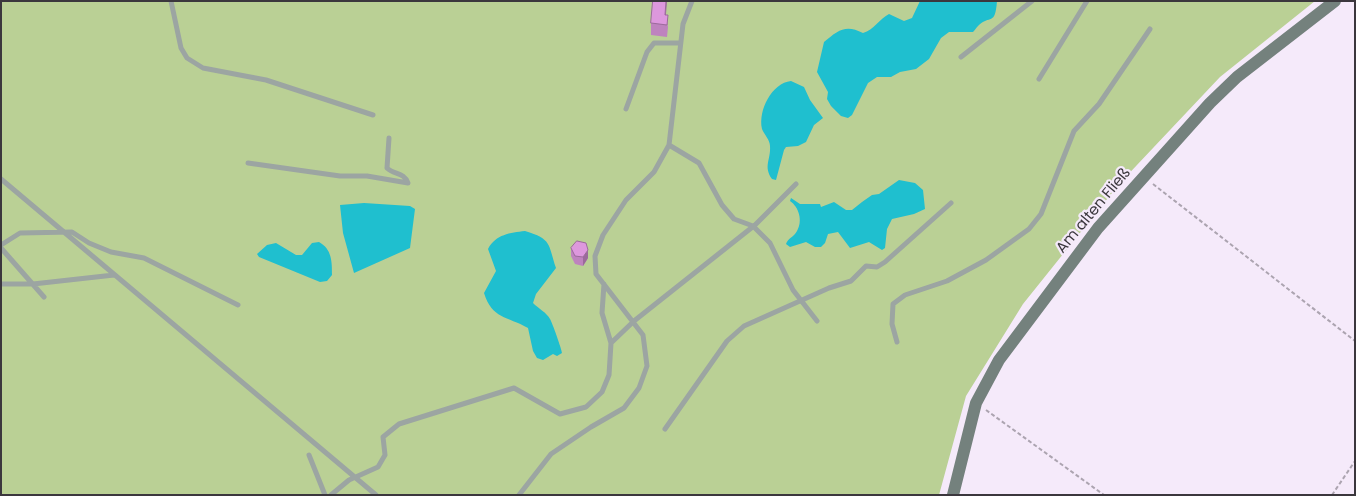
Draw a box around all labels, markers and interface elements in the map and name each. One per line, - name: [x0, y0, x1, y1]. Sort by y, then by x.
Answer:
- street label: Am alten Fließ: [1053, 165, 1135, 257]

